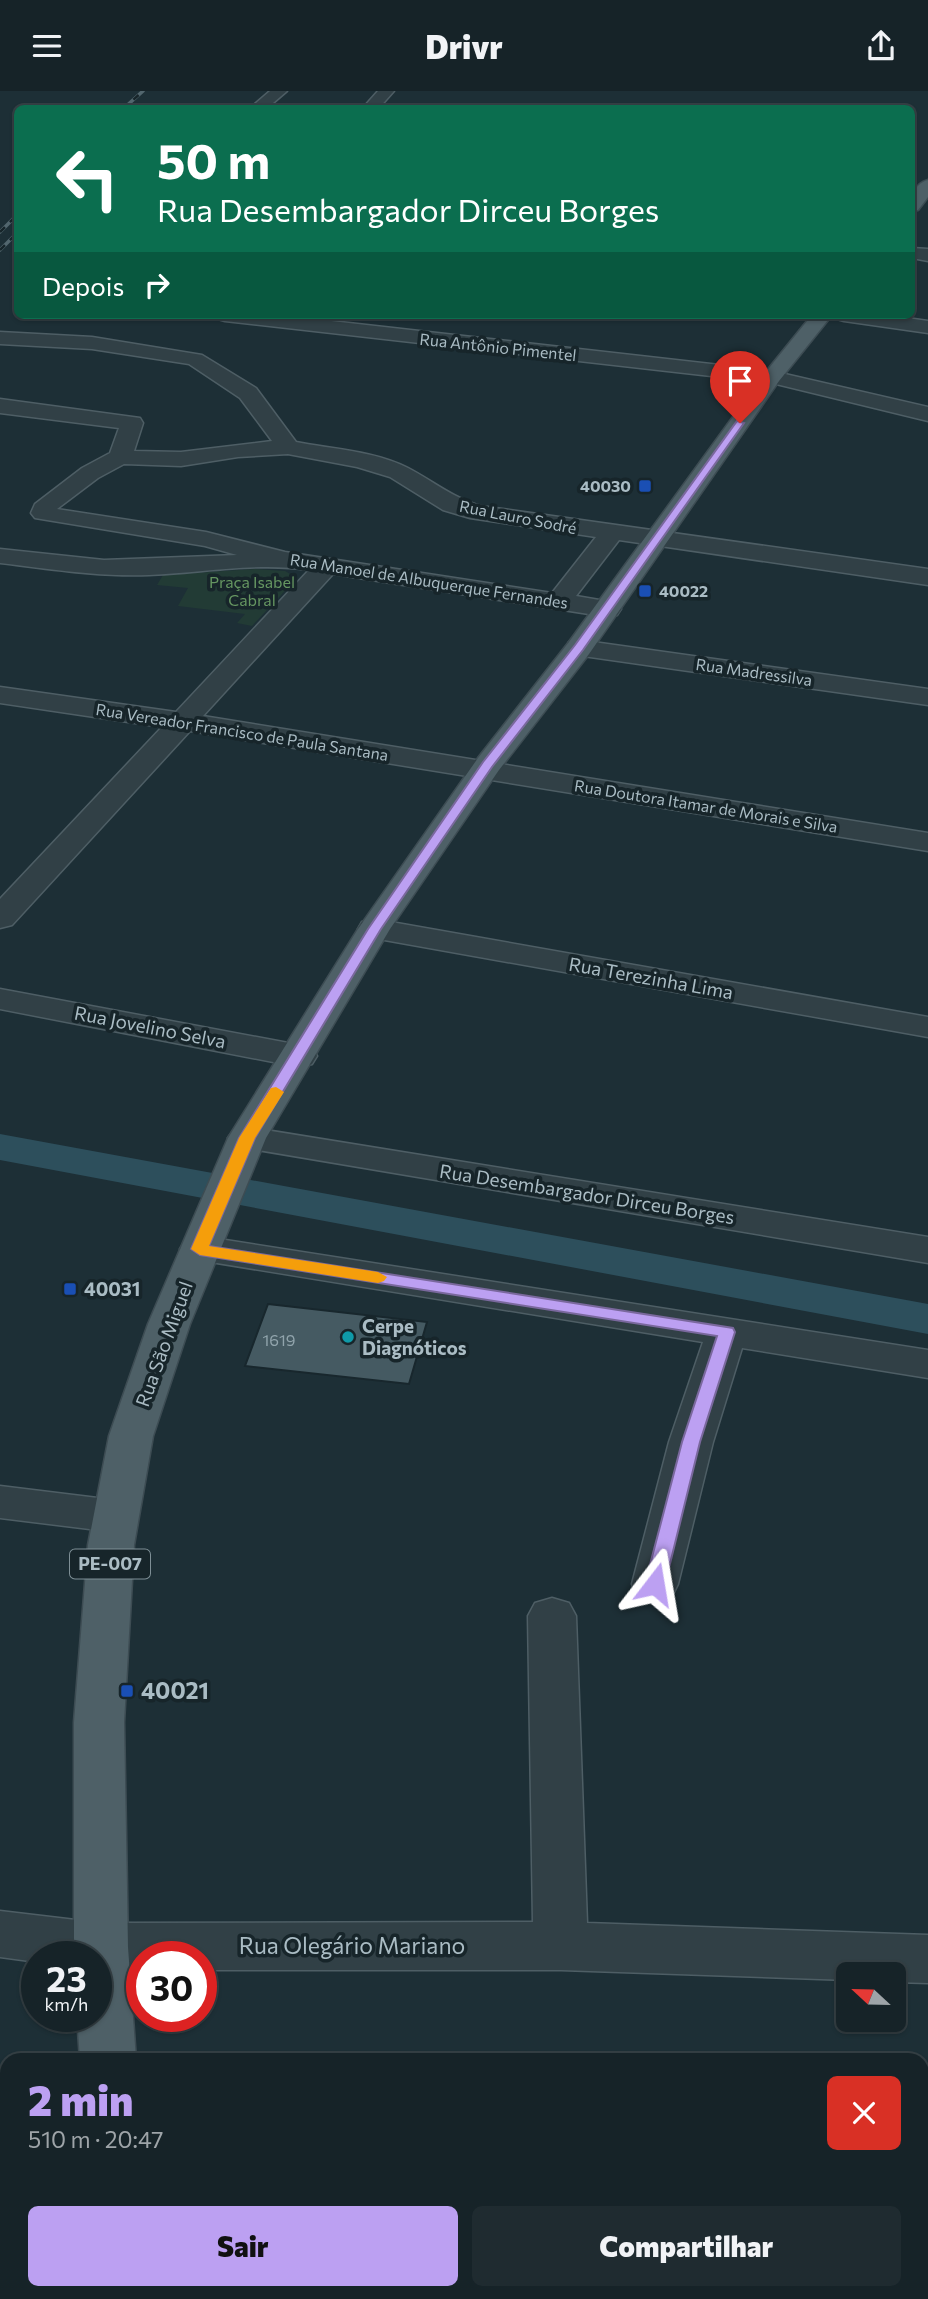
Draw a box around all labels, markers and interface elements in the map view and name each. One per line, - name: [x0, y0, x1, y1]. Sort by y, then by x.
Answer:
- text: Drivr: [425, 26, 503, 66]
- icon: menu: [28, 27, 66, 65]
- icon: share: [862, 27, 900, 65]
- text: 50 m: [157, 129, 270, 189]
- icon: left: [42, 133, 133, 224]
- text: Rua Desembargador Dirceu Borges: [157, 189, 659, 229]
- icon: right: [138, 266, 176, 304]
- text: Depois: [42, 270, 124, 301]
- street label: Rua Antônio Pimentel: [419, 329, 578, 364]
- pin: [710, 351, 770, 423]
- icon: arrive: [721, 362, 759, 400]
- place label: 40030: [580, 476, 631, 495]
- marker: 40030: [637, 478, 653, 494]
- street label: Rua Lauro Sodré: [458, 496, 578, 537]
- street label: Rua Manoel de Albuquerque Fernandes: [289, 549, 569, 612]
- park label: Praça Isabel Cabral: [209, 572, 295, 609]
- place label: 40022: [659, 581, 708, 600]
- marker: 40022: [637, 583, 653, 599]
- street label: Rua Madressilva: [695, 654, 814, 689]
- street label: Rua Vereador Francisco de Paula Santana: [94, 699, 390, 764]
- street label: Rua Doutora Itamar de Morais e Silva: [573, 775, 839, 836]
- street label: Rua Terezinha Lima: [567, 952, 735, 1003]
- street label: Rua Jovelino Selva: [72, 1001, 228, 1052]
- street label: Rua Desembargador Dirceu Borges: [438, 1159, 736, 1228]
- place label: 40031: [84, 1277, 140, 1300]
- street label: Rua São Miguel: [130, 1278, 197, 1410]
- marker: 40031: [62, 1281, 78, 1297]
- place label: Cerpe Diagnóticos: [362, 1314, 467, 1359]
- marker: Cerpe Diagnóticos: [340, 1329, 356, 1345]
- house number: 1619: [262, 1330, 296, 1349]
- position arrow: [618, 1547, 692, 1621]
- road number: PE-007: [70, 1549, 150, 1579]
- place label: 40021: [141, 1676, 209, 1704]
- marker: 40021: [119, 1683, 135, 1699]
- street label: Rua Olegário Mariano: [239, 1931, 465, 1959]
- speed limit sign: 30: [126, 1941, 217, 2032]
- text: 23: [46, 1956, 87, 1999]
- north arrow: [836, 1962, 906, 2032]
- map controls: [836, 1962, 906, 2032]
- text: km/h: [45, 1993, 88, 2015]
- text: 2 min: [28, 2073, 134, 2125]
- button: close: [827, 2076, 901, 2150]
- text: 510 m · 20:47: [28, 2125, 163, 2153]
- button: Sair: [28, 2206, 458, 2286]
- button: Compartilhar: [472, 2206, 901, 2286]

